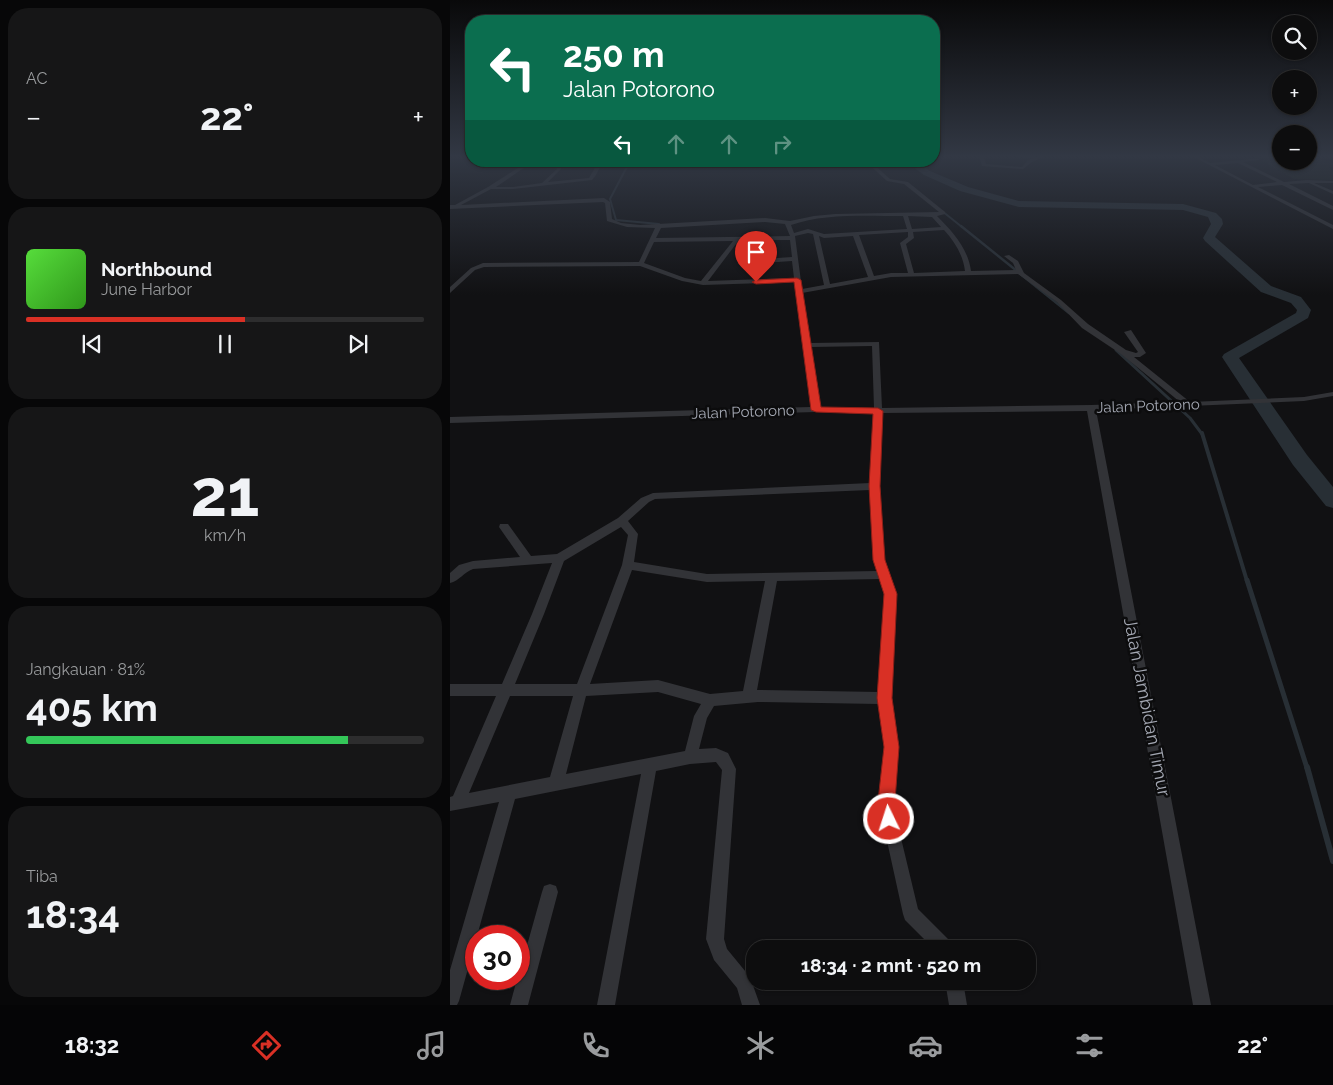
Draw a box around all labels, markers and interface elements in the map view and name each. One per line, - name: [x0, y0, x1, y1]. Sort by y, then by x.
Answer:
- map controls: [1272, 15, 1317, 170]
- button: search: [1272, 15, 1317, 60]
- text: 250 m: [563, 34, 665, 75]
- icon: left: [480, 35, 545, 100]
- text: AC: [26, 69, 47, 88]
- button: +: [1272, 70, 1317, 115]
- text: Jalan Potorono: [563, 76, 715, 102]
- text: 22°: [200, 94, 253, 139]
- text: −: [26, 101, 41, 134]
- text: +: [412, 101, 424, 134]
- button: −: [1272, 125, 1317, 170]
- icon: left: [609, 130, 637, 158]
- icon: ahead: [662, 130, 690, 158]
- icon: ahead: [715, 130, 743, 158]
- icon: right: [768, 130, 796, 158]
- pin: [735, 231, 777, 282]
- icon: arrive: [742, 238, 770, 266]
- text: Northbound: [101, 258, 212, 280]
- text: June Harbor: [101, 280, 192, 299]
- icon: previous: [78, 330, 106, 358]
- icon: pause: [211, 330, 239, 358]
- icon: next: [344, 330, 372, 358]
- street label: Jalan Potorono: [1096, 395, 1200, 417]
- street label: Jalan Potorono: [691, 401, 795, 423]
- text: 21: [191, 455, 259, 531]
- text: km/h: [204, 526, 246, 545]
- street label: Jalan Jambidan Timur: [1120, 616, 1175, 799]
- text: Jangkauan · 81%: [26, 660, 145, 679]
- text: 405 km: [26, 685, 158, 730]
- position arrow: [862, 792, 914, 844]
- text: Tiba: [26, 867, 58, 886]
- text: 18:34: [26, 892, 120, 937]
- speed limit sign: 30: [465, 925, 530, 990]
- text: 18:34 · 2 mnt · 520 m: [801, 954, 981, 976]
- icon: directions: [249, 1028, 284, 1063]
- icon: music: [414, 1028, 449, 1063]
- icon: phone: [578, 1028, 613, 1063]
- icon: climate: [743, 1028, 778, 1063]
- icon: car: [908, 1028, 943, 1063]
- icon: filters: [1072, 1028, 1107, 1063]
- text: 18:32: [65, 1032, 119, 1058]
- text: 22°: [1237, 1032, 1268, 1058]

